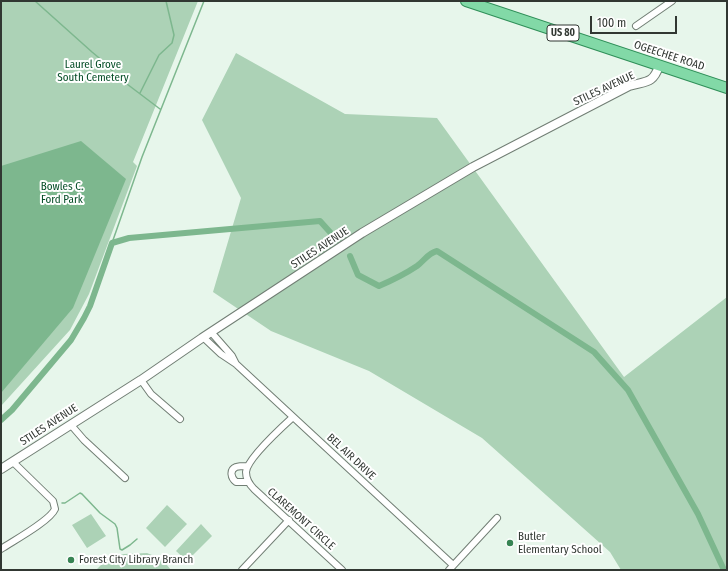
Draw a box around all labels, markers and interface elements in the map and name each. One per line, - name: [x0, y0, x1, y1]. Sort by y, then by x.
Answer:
- scale bar: [592, 8, 679, 34]
- text: 100 m: [597, 16, 626, 30]
- road number: US 80: [547, 25, 579, 41]
- street label: OGEECHEE ROAD: [632, 38, 706, 74]
- park label: Laurel Grove South Cemetery: [57, 58, 129, 84]
- street label: STILES AVENUE: [571, 69, 637, 109]
- park label: Bowles C. Ford Park: [41, 180, 83, 206]
- street label: STILES AVENUE: [289, 225, 351, 271]
- street label: STILES AVENUE: [18, 402, 80, 448]
- street label: BEL AIR DRIVE: [324, 431, 378, 483]
- street label: CLAREMONT CIRCLE: [264, 485, 338, 553]
- place label: Butler Elementary School: [518, 530, 602, 556]
- marker: Butler Elementary School: [505, 538, 515, 548]
- place label: Forest City Library Branch: [79, 553, 193, 567]
- marker: Forest City Library Branch: [66, 555, 76, 565]

